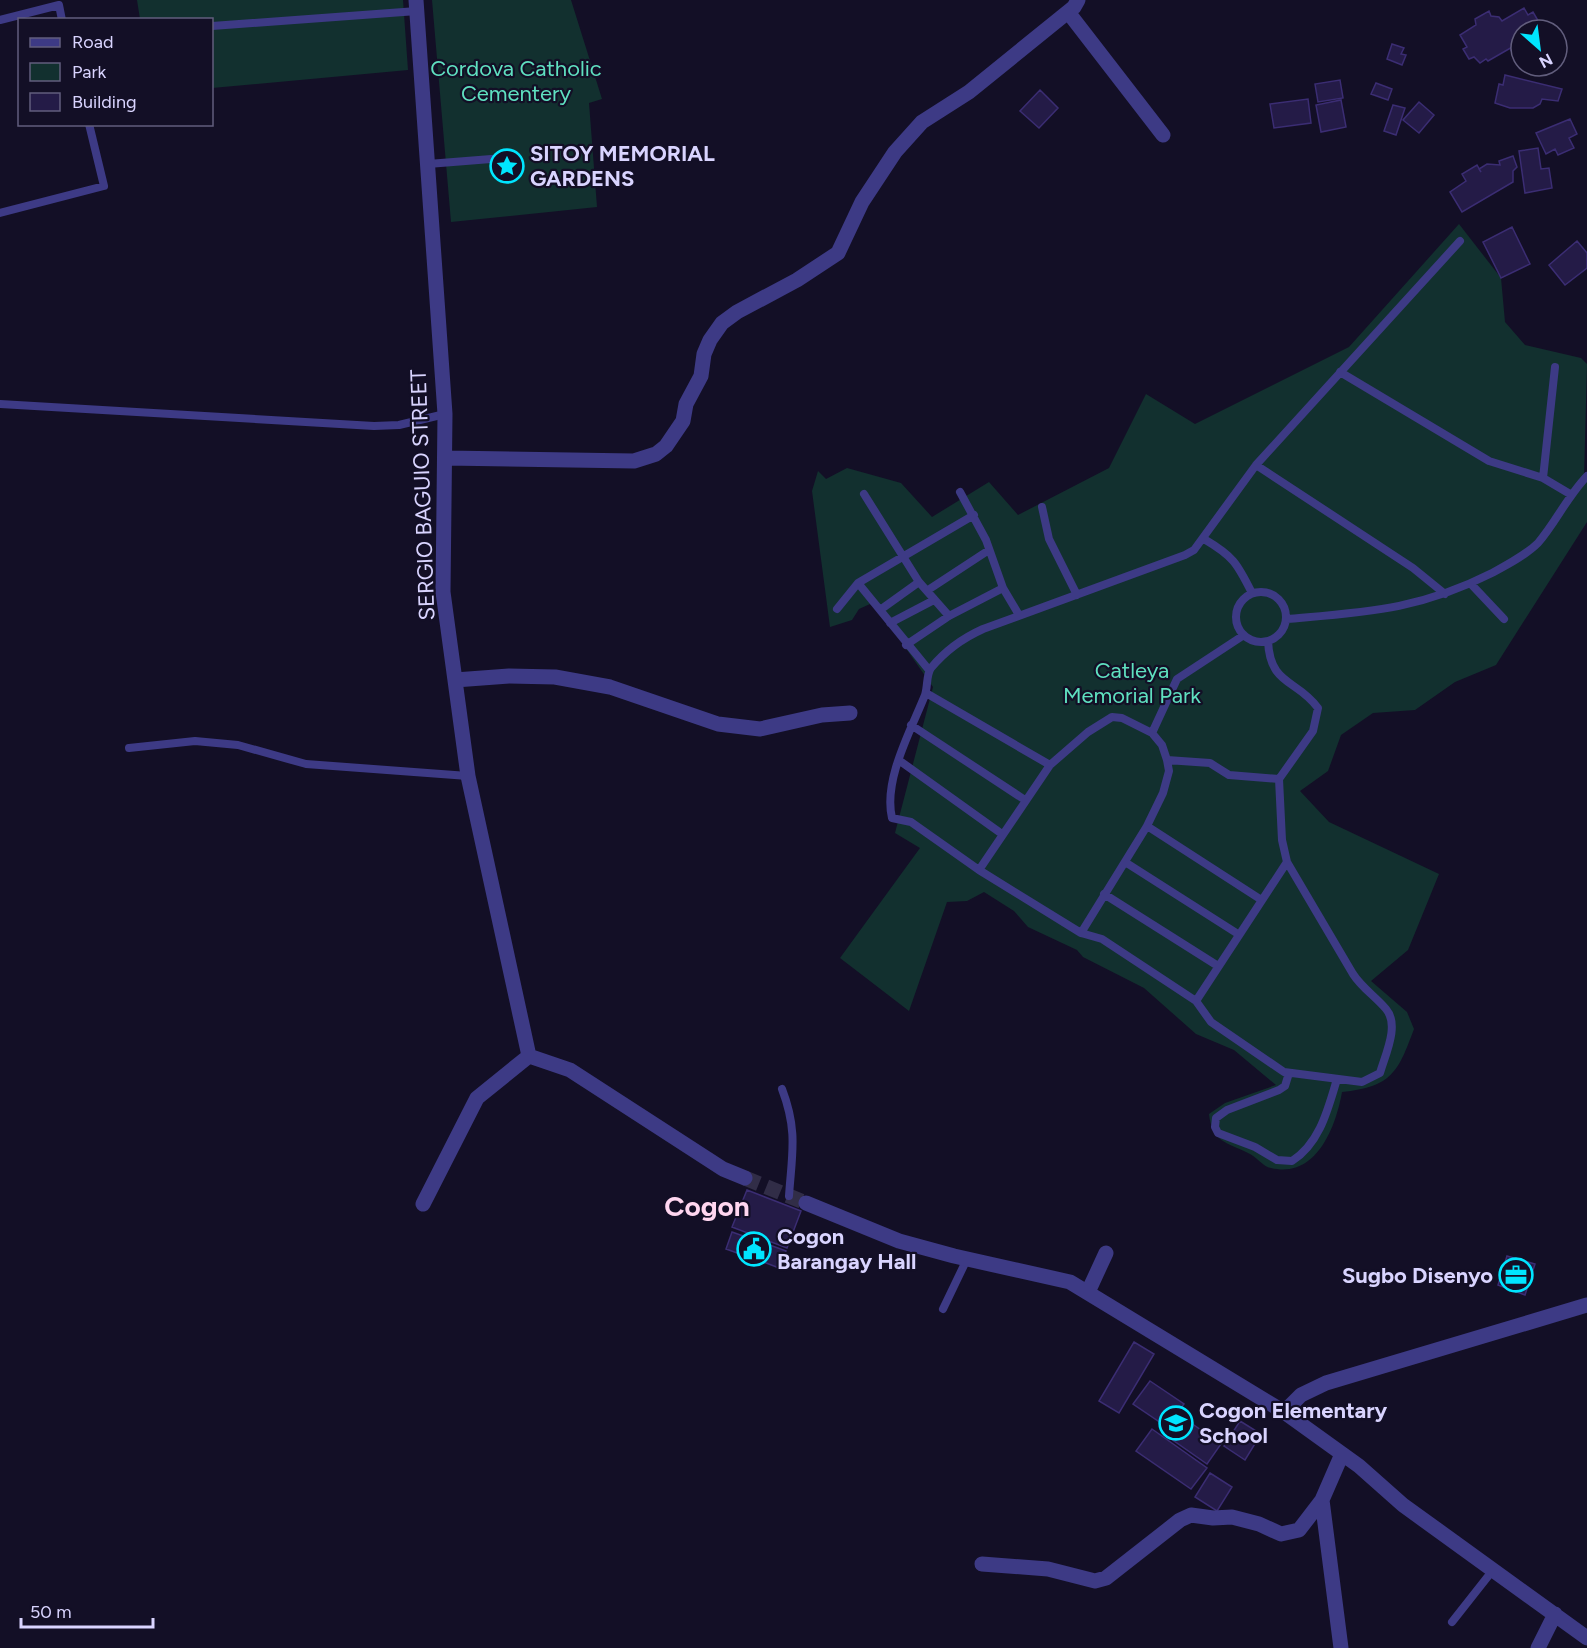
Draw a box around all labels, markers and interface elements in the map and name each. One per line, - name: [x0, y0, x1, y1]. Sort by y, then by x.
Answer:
- legend: [18, 18, 213, 126]
- north arrow: [1509, 18, 1569, 78]
- text: Road: [72, 31, 113, 53]
- text: N: [1536, 50, 1556, 72]
- park label: Cordova Catholic Cementery: [430, 55, 602, 107]
- text: Park: [72, 61, 107, 83]
- text: Building: [72, 91, 137, 113]
- place label: SITOY MEMORIAL GARDENS: [530, 140, 715, 192]
- place icon: SITOY MEMORIAL GARDENS: [489, 148, 525, 184]
- street label: SERGIO BAGUIO STREET: [405, 369, 440, 621]
- park label: Catleya Memorial Park: [1063, 657, 1201, 709]
- district label: Cogon: [664, 1189, 750, 1223]
- place label: Cogon Barangay Hall: [777, 1223, 916, 1275]
- public building icon: Cogon Barangay Hall: [736, 1231, 772, 1267]
- office icon: Sugbo Disenyo: [1498, 1257, 1534, 1293]
- place label: Sugbo Disenyo: [1342, 1262, 1493, 1289]
- place label: Cogon Elementary School: [1199, 1397, 1388, 1449]
- school or university icon: Cogon Elementary School: [1158, 1405, 1194, 1441]
- scale bar: [21, 1591, 153, 1629]
- text: 50 m: [30, 1601, 72, 1623]

